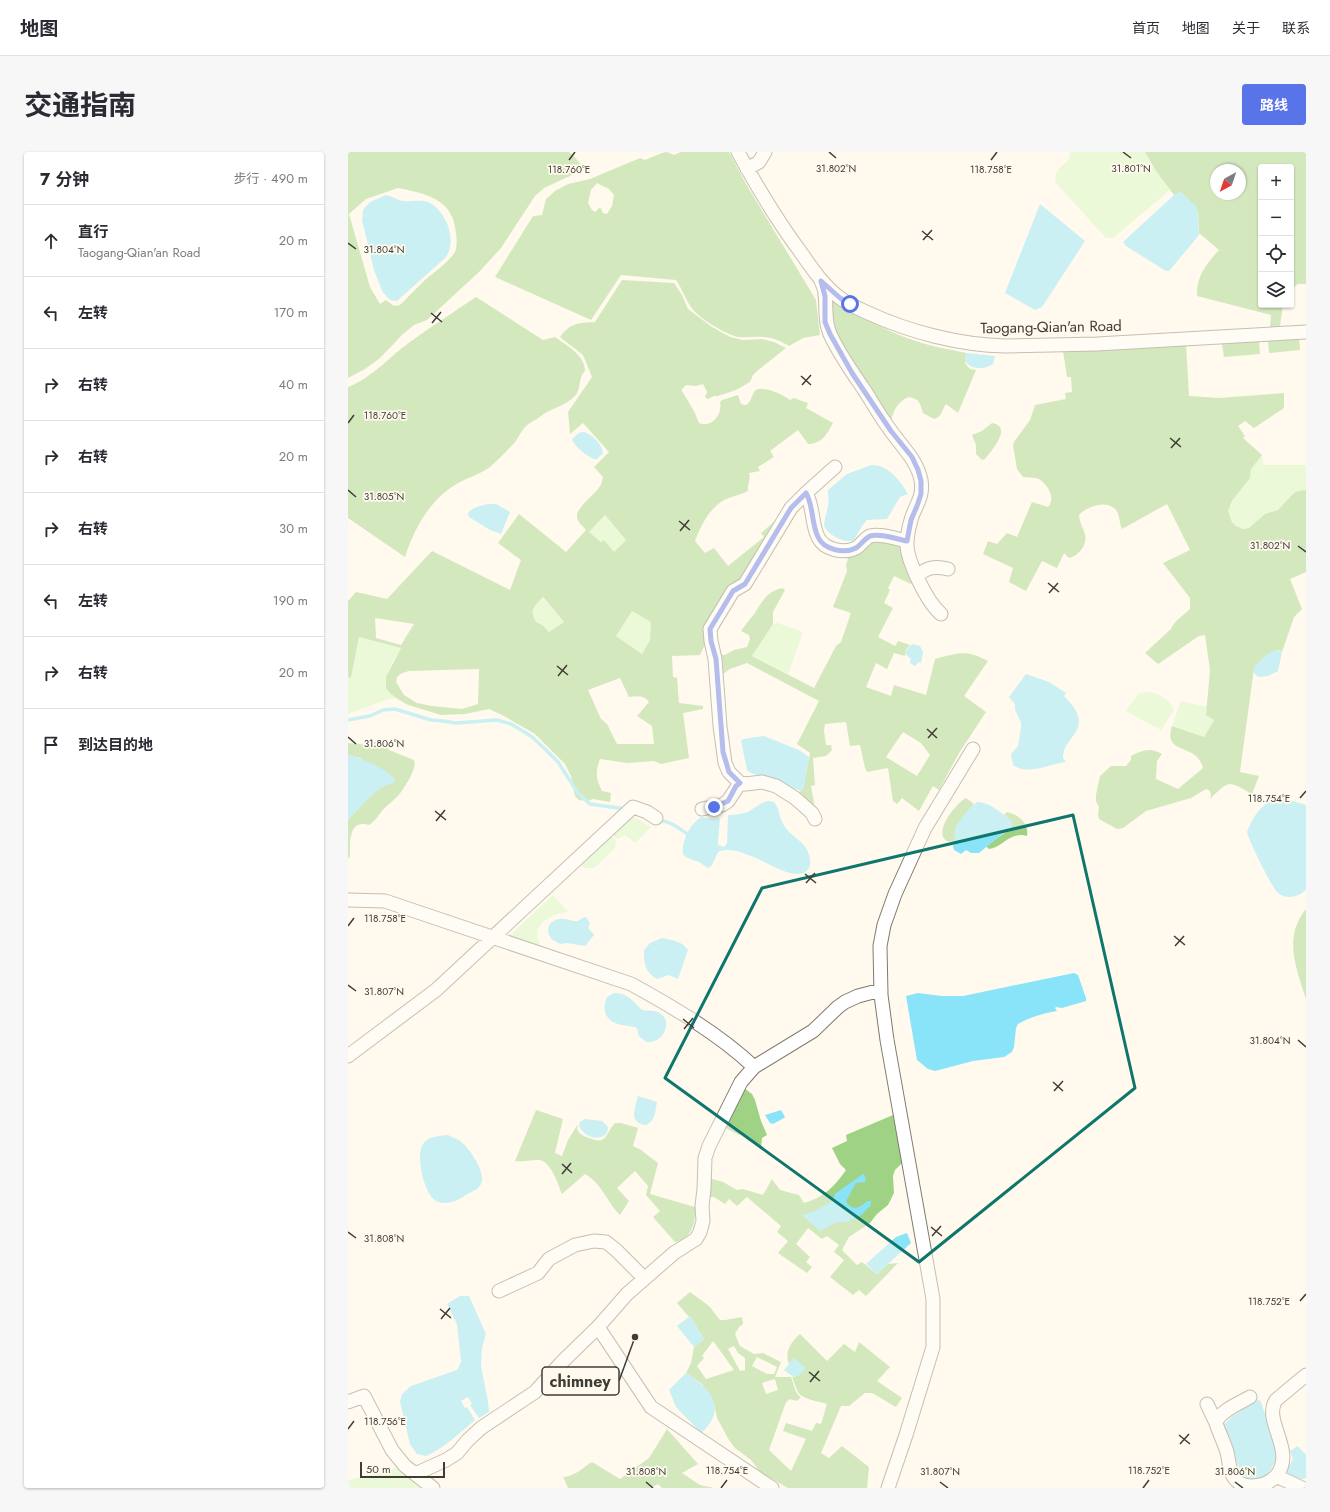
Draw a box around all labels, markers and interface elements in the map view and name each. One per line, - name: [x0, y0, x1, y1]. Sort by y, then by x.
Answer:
- text: 地图: [20, 15, 58, 42]
- text: 首页: [1132, 18, 1160, 38]
- text: 地图: [1182, 18, 1210, 38]
- text: 关于: [1232, 18, 1260, 38]
- text: 联系: [1282, 18, 1310, 38]
- button: 路线: [1242, 84, 1306, 125]
- text: 交通指南: [24, 85, 136, 126]
- text: 31.802°N: [816, 161, 856, 176]
- text: 31.801°N: [1111, 161, 1151, 176]
- text: 118.760°E: [548, 162, 590, 177]
- text: 118.758°E: [970, 162, 1012, 177]
- north arrow: [1210, 164, 1246, 200]
- map controls: [1258, 164, 1294, 308]
- button: +: [1258, 164, 1294, 200]
- text: 7 分钟: [40, 167, 89, 191]
- text: 步行 · 490 m: [233, 169, 308, 188]
- button: −: [1258, 200, 1294, 236]
- text: 直行: [78, 221, 108, 243]
- icon: ahead: [40, 230, 62, 252]
- text: 20 m: [279, 231, 308, 250]
- button: locate: [1258, 236, 1294, 272]
- text: 31.804°N: [364, 242, 404, 257]
- text: Taogang-Qian'an Road: [78, 243, 201, 262]
- button: layers: [1258, 272, 1294, 308]
- route start: [841, 295, 859, 313]
- icon: left: [40, 302, 62, 324]
- text: 左转: [78, 302, 108, 324]
- text: 170 m: [273, 303, 308, 322]
- street label: Taogang-Qian'an Road: [980, 315, 1122, 339]
- icon: right: [40, 374, 62, 396]
- text: 右转: [78, 374, 108, 396]
- text: 40 m: [279, 375, 308, 394]
- text: 118.760°E: [364, 408, 406, 423]
- icon: right: [40, 446, 62, 468]
- text: 右转: [78, 446, 108, 468]
- text: 20 m: [279, 447, 308, 466]
- text: 31.805°N: [364, 489, 404, 504]
- icon: right: [40, 518, 62, 540]
- text: 右转: [78, 518, 108, 540]
- text: 30 m: [279, 519, 308, 538]
- text: 31.802°N: [1250, 538, 1290, 553]
- icon: left: [40, 590, 62, 612]
- text: 左转: [78, 590, 108, 612]
- text: 190 m: [273, 591, 308, 610]
- icon: right: [40, 662, 62, 684]
- text: 右转: [78, 662, 108, 684]
- text: 20 m: [279, 663, 308, 682]
- icon: arrive: [40, 734, 62, 756]
- text: 到达目的地: [78, 734, 153, 756]
- text: 31.806°N: [364, 736, 404, 751]
- text: 118.754°E: [1248, 791, 1290, 806]
- route end: [705, 798, 723, 816]
- text: 118.758°E: [364, 911, 406, 926]
- text: 31.807°N: [364, 984, 404, 999]
- text: 31.804°N: [1250, 1033, 1290, 1048]
- text: 31.808°N: [364, 1231, 404, 1246]
- text: 118.752°E: [1248, 1294, 1290, 1309]
- callout: chimney: [542, 1367, 619, 1395]
- text: chimney: [549, 1370, 611, 1393]
- text: 118.756°E: [364, 1414, 406, 1429]
- scale bar: [360, 1460, 445, 1479]
- text: 50 m: [366, 1461, 391, 1477]
- text: 118.754°E: [706, 1463, 748, 1478]
- text: 118.752°E: [1128, 1463, 1170, 1478]
- text: 31.808°N: [626, 1464, 666, 1479]
- text: 31.807°N: [920, 1464, 960, 1479]
- text: 31.806°N: [1215, 1464, 1255, 1479]

